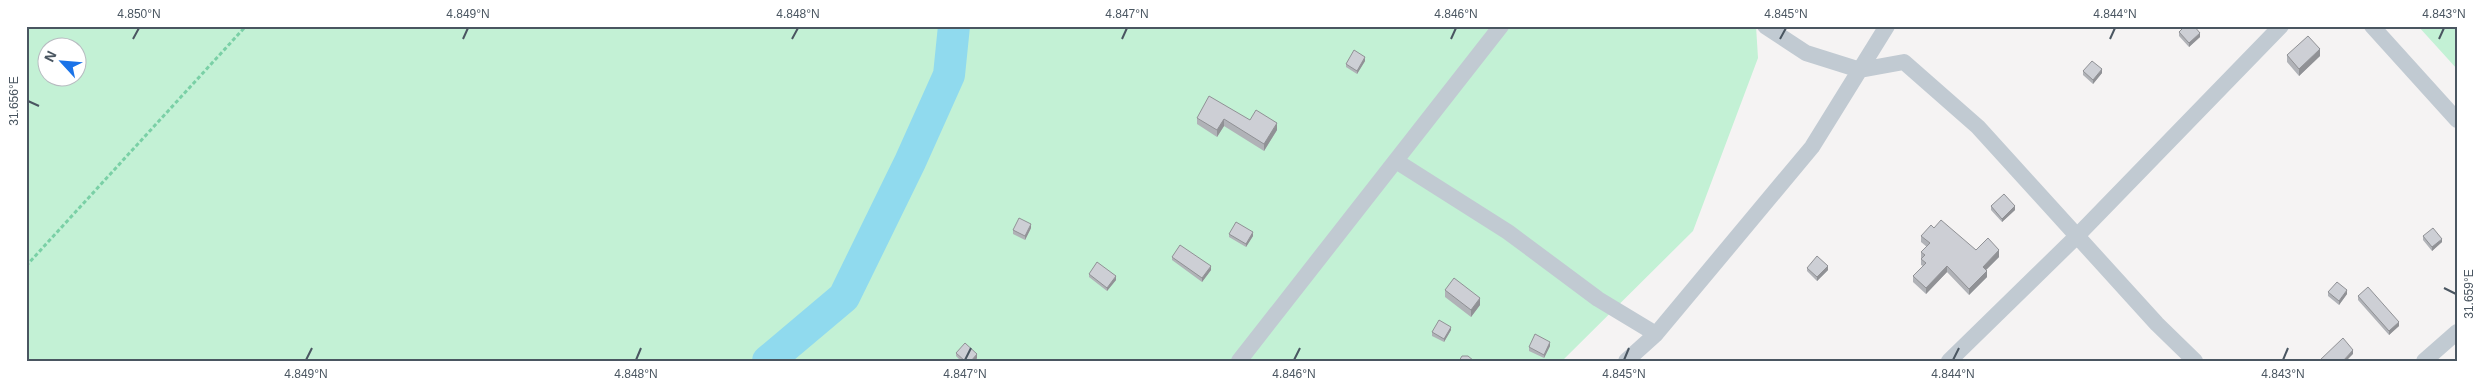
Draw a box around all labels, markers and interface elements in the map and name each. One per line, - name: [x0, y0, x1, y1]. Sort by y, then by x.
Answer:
- text: 4.850°N: [117, 7, 161, 21]
- text: 4.849°N: [446, 7, 490, 21]
- text: 4.848°N: [776, 7, 820, 21]
- text: 4.847°N: [1105, 7, 1149, 21]
- text: 4.846°N: [1434, 7, 1478, 21]
- text: 4.845°N: [1764, 7, 1808, 21]
- text: 4.844°N: [2093, 7, 2137, 21]
- text: 4.843°N: [2422, 7, 2466, 21]
- north arrow: [38, 38, 88, 88]
- text: N: [41, 48, 60, 64]
- text: 31.656°E: [7, 76, 21, 126]
- text: 31.659°E: [2462, 269, 2476, 319]
- text: 4.849°N: [284, 367, 328, 381]
- text: 4.848°N: [614, 367, 658, 381]
- text: 4.847°N: [943, 367, 987, 381]
- text: 4.846°N: [1272, 367, 1316, 381]
- text: 4.845°N: [1602, 367, 1646, 381]
- text: 4.844°N: [1931, 367, 1975, 381]
- text: 4.843°N: [2261, 367, 2305, 381]

